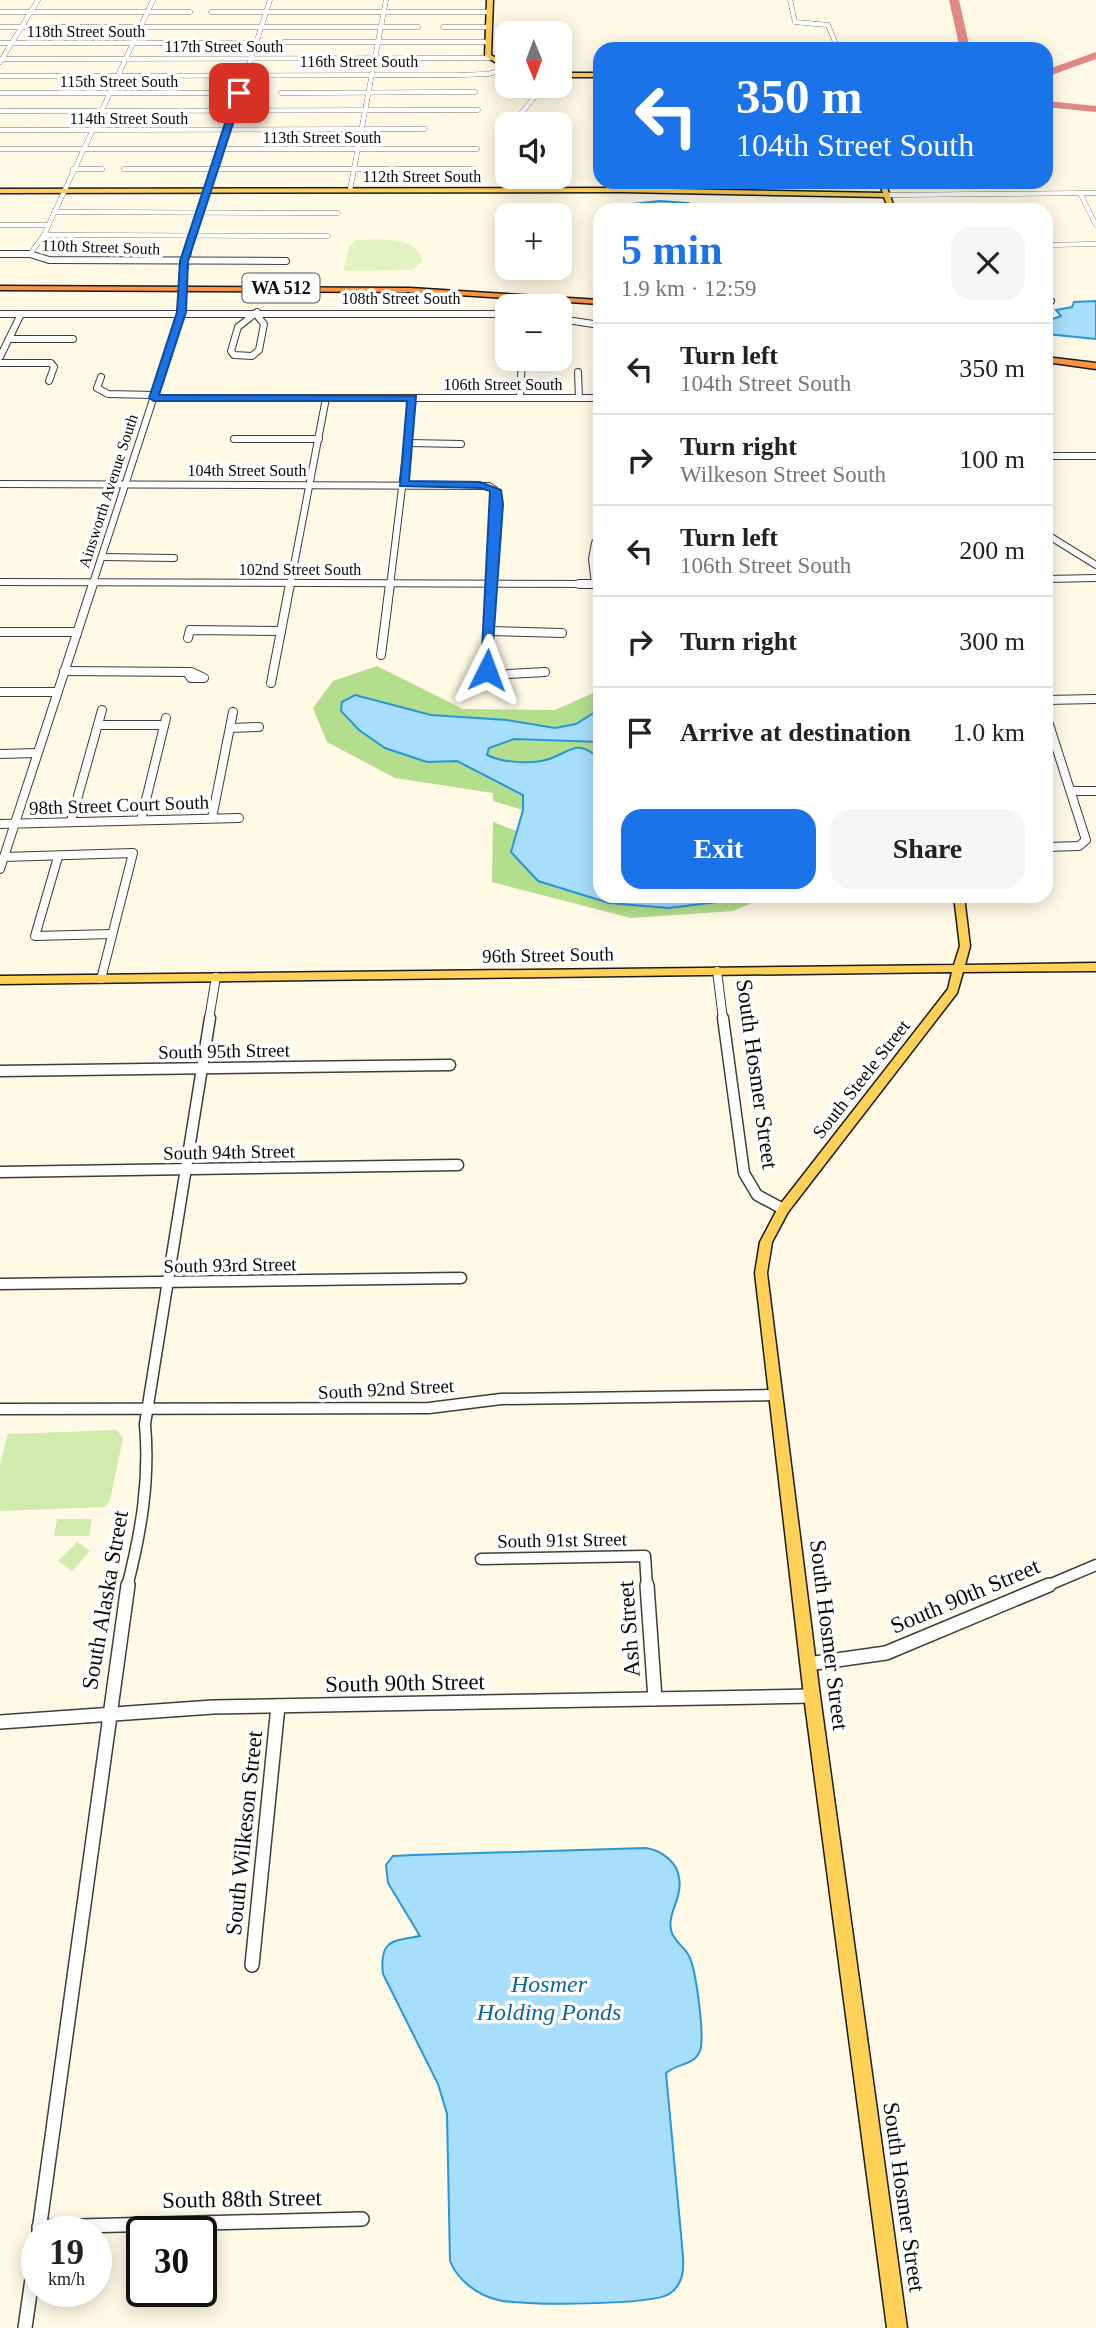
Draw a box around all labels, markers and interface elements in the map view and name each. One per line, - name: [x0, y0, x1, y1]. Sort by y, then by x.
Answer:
- north arrow: [495, 21, 572, 98]
- map controls: [495, 21, 572, 371]
- street label: 118th Street South: [27, 23, 145, 40]
- street label: 117th Street South: [165, 38, 283, 55]
- street label: 116th Street South: [300, 53, 418, 70]
- pin: [209, 63, 269, 123]
- text: 350 m: [736, 69, 863, 124]
- icon: left: [621, 70, 712, 161]
- street label: 115th Street South: [60, 73, 178, 90]
- icon: arrive: [220, 74, 258, 112]
- street label: 114th Street South: [70, 110, 188, 127]
- button: sound: [495, 112, 572, 189]
- text: 104th Street South: [736, 127, 974, 163]
- street label: 113th Street South: [263, 129, 381, 146]
- street label: 112th Street South: [363, 168, 481, 185]
- button: +: [495, 203, 572, 280]
- button: close: [951, 226, 1025, 300]
- text: 5 min: [621, 227, 723, 273]
- street label: 110th Street South: [41, 236, 161, 258]
- road number: WA 512: [243, 274, 320, 302]
- text: 1.9 km · 12:59: [621, 276, 756, 301]
- street label: 108th Street South: [341, 290, 461, 307]
- button: −: [495, 294, 572, 371]
- text: Turn left: [680, 341, 778, 370]
- icon: left: [621, 350, 659, 388]
- text: 350 m: [959, 354, 1025, 383]
- text: 104th Street South: [680, 371, 851, 396]
- street label: 106th Street South: [443, 376, 563, 393]
- street label: Ainsworth Avenue South: [75, 412, 141, 570]
- text: Turn right: [680, 432, 797, 461]
- icon: right: [621, 441, 659, 479]
- text: 100 m: [959, 445, 1025, 474]
- street label: 104th Street South: [187, 462, 307, 479]
- text: Wilkeson Street South: [680, 462, 886, 487]
- text: Turn left: [680, 523, 778, 552]
- icon: left: [621, 532, 659, 570]
- text: 200 m: [959, 536, 1025, 565]
- text: 106th Street South: [680, 553, 851, 578]
- street label: 102nd Street South: [239, 561, 361, 578]
- icon: right: [621, 623, 659, 661]
- text: Turn right: [680, 627, 797, 656]
- text: 300 m: [959, 627, 1025, 656]
- position arrow: [450, 633, 524, 707]
- icon: arrive: [621, 714, 659, 752]
- text: Arrive at destination: [680, 718, 911, 747]
- text: 1.0 km: [953, 718, 1025, 747]
- street label: 98th Street Court South: [29, 791, 210, 819]
- button: Exit: [621, 809, 816, 889]
- button: Share: [830, 809, 1025, 889]
- street label: 96th Street South: [482, 943, 615, 967]
- street label: South Hosmer Street: [731, 977, 783, 1171]
- street label: South Steele Street: [808, 1015, 914, 1142]
- street label: South 95th Street: [158, 1039, 291, 1063]
- street label: South 94th Street: [163, 1140, 296, 1164]
- street label: South 93rd Street: [163, 1253, 297, 1277]
- street label: South 92nd Street: [317, 1375, 455, 1403]
- street label: South Alaska Street: [77, 1508, 133, 1692]
- street label: South 91st Street: [497, 1528, 628, 1552]
- street label: South Hosmer Street: [805, 1538, 853, 1732]
- street label: South 90th Street: [887, 1553, 1044, 1639]
- street label: Ash Street: [613, 1579, 645, 1678]
- street label: South 90th Street: [325, 1669, 486, 1697]
- street label: South Wilkeson Street: [221, 1729, 267, 1937]
- water label: Hosmer Holding Ponds: [476, 1971, 621, 2025]
- street label: South Hosmer Street: [878, 2100, 930, 2294]
- street label: South 88th Street: [162, 2185, 323, 2213]
- speed limit sign: 30: [126, 2216, 217, 2307]
- text: 19: [49, 2233, 84, 2272]
- text: km/h: [48, 2269, 85, 2289]

